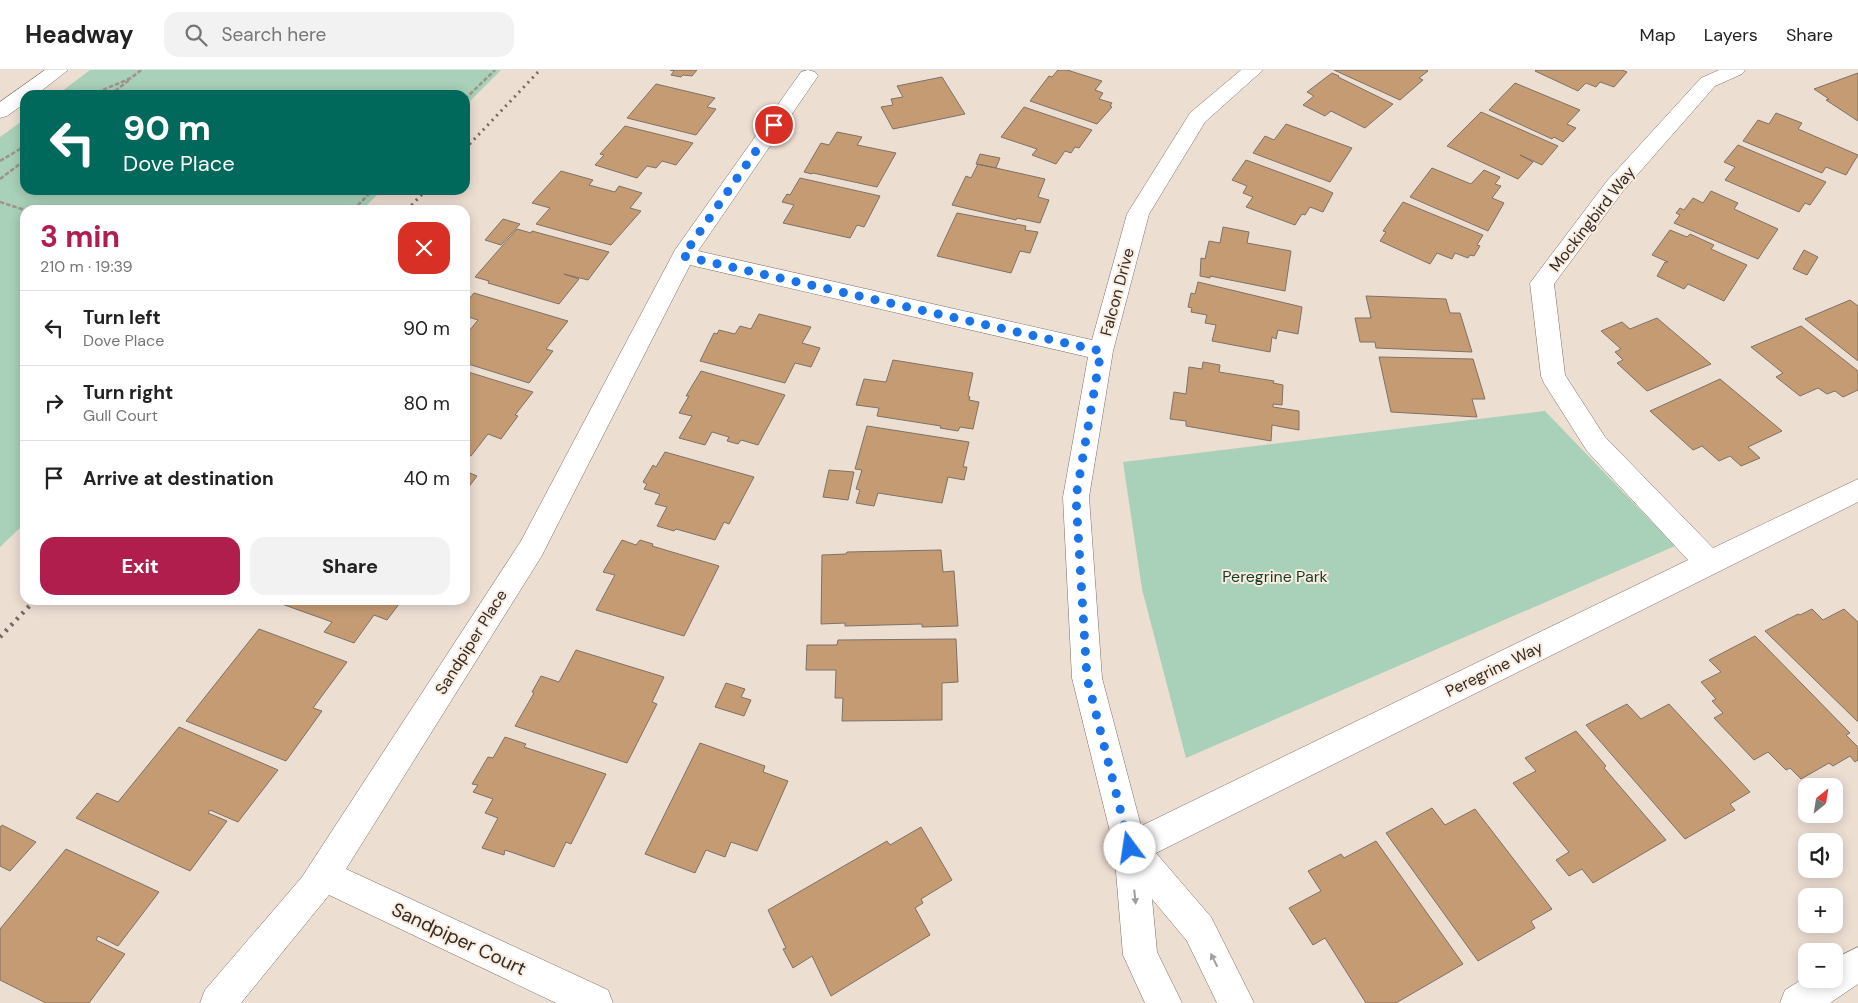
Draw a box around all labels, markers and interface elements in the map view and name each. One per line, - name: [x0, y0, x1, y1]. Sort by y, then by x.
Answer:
- search box: [164, 12, 514, 57]
- text: Headway: [25, 19, 134, 50]
- icon: search: [182, 21, 210, 49]
- text: Search here: [222, 22, 326, 47]
- text: Map: [1640, 23, 1676, 47]
- text: Layers: [1704, 23, 1758, 47]
- text: Share: [1786, 23, 1833, 47]
- pin: [753, 104, 795, 146]
- text: 90 m: [123, 105, 211, 151]
- icon: left: [40, 110, 105, 175]
- icon: arrive: [760, 111, 788, 139]
- text: Dove Place: [123, 149, 235, 178]
- street label: Mockingbird Way: [1544, 162, 1640, 276]
- text: 3 min: [40, 217, 120, 256]
- button: close: [398, 222, 450, 274]
- street label: Falcon Drive: [1095, 246, 1139, 338]
- text: 210 m · 19:39: [40, 256, 133, 277]
- text: Turn left: [83, 305, 161, 330]
- icon: left: [40, 314, 68, 342]
- text: 90 m: [403, 316, 450, 341]
- text: Dove Place: [83, 330, 164, 351]
- text: Turn right: [83, 380, 173, 405]
- icon: right: [40, 389, 68, 417]
- text: 80 m: [403, 391, 450, 416]
- text: Gull Court: [83, 405, 158, 426]
- icon: arrive: [40, 464, 68, 492]
- text: Arrive at destination: [83, 466, 274, 491]
- text: 40 m: [403, 466, 450, 491]
- button: Exit: [40, 537, 240, 595]
- button: Share: [250, 537, 450, 595]
- park label: Peregrine Park: [1222, 566, 1328, 587]
- street label: Sandpiper Place: [430, 585, 512, 699]
- street label: Peregrine Way: [1442, 636, 1546, 702]
- north arrow: [1798, 778, 1842, 822]
- map controls: [1798, 778, 1843, 988]
- position arrow: [1103, 821, 1155, 873]
- button: sound: [1798, 833, 1843, 878]
- button: +: [1798, 888, 1843, 933]
- one-way arrow: [1131, 889, 1139, 905]
- street label: Sandpiper Court: [388, 897, 530, 981]
- button: −: [1798, 943, 1843, 988]
- one-way arrow: [1210, 952, 1218, 967]

